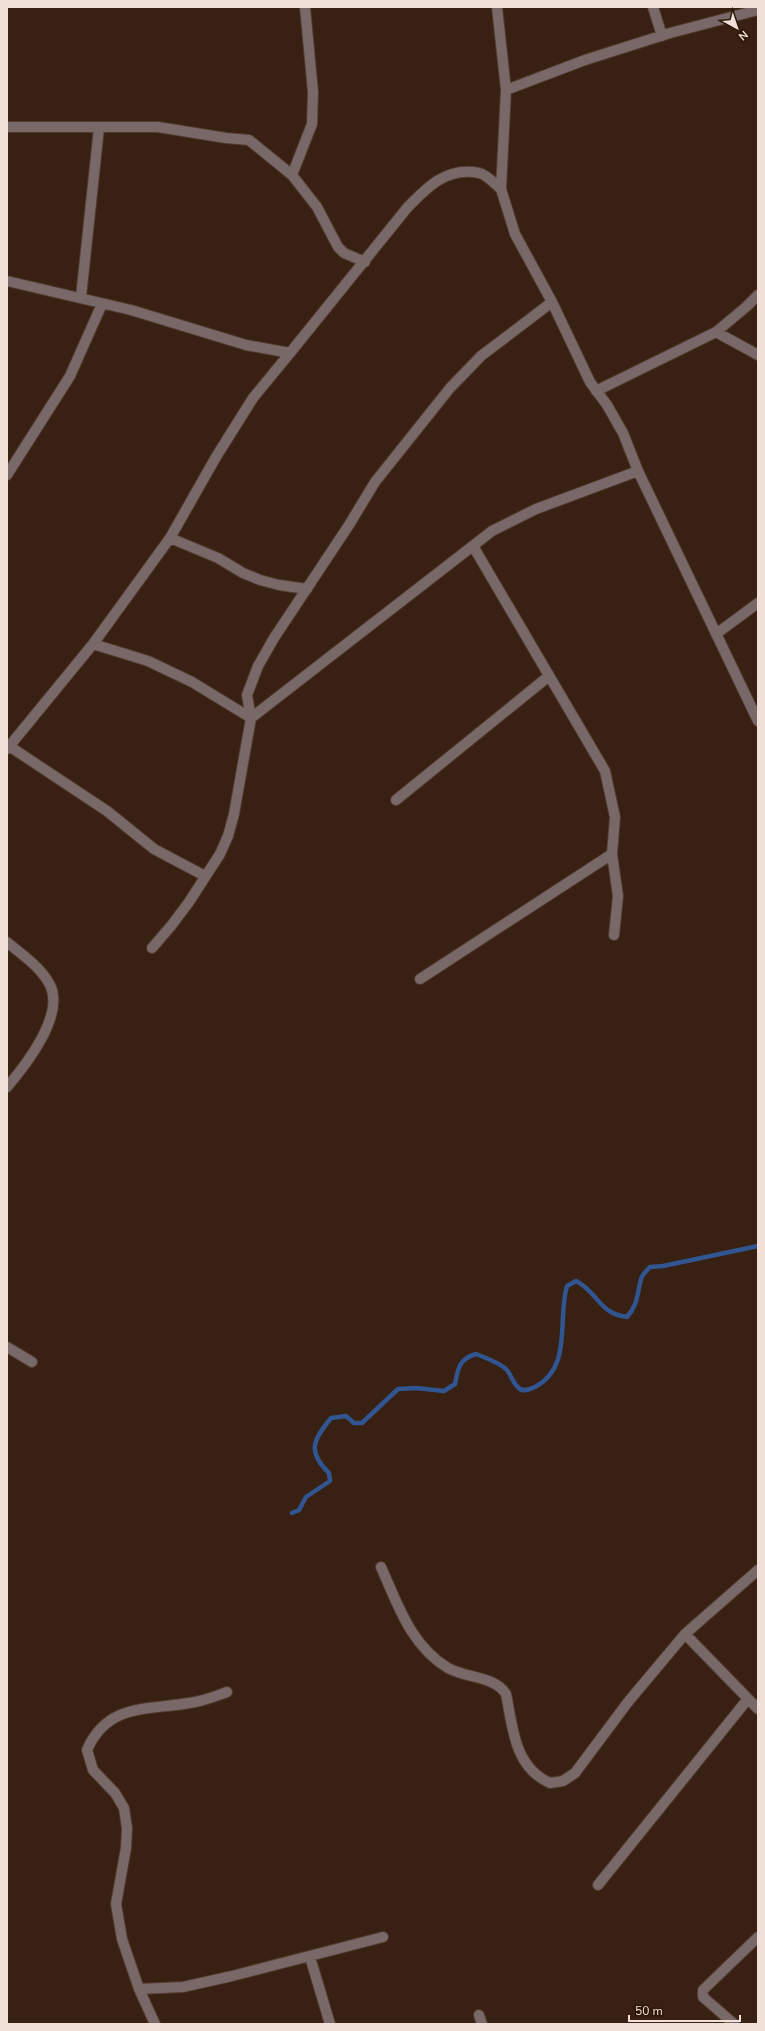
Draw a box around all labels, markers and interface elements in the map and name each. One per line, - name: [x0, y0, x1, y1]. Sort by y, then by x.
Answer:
- north arrow: [717, 8, 757, 48]
- text: N: [735, 27, 751, 44]
- scale bar: [629, 1997, 740, 2023]
- text: 50 m: [635, 2003, 663, 2019]

